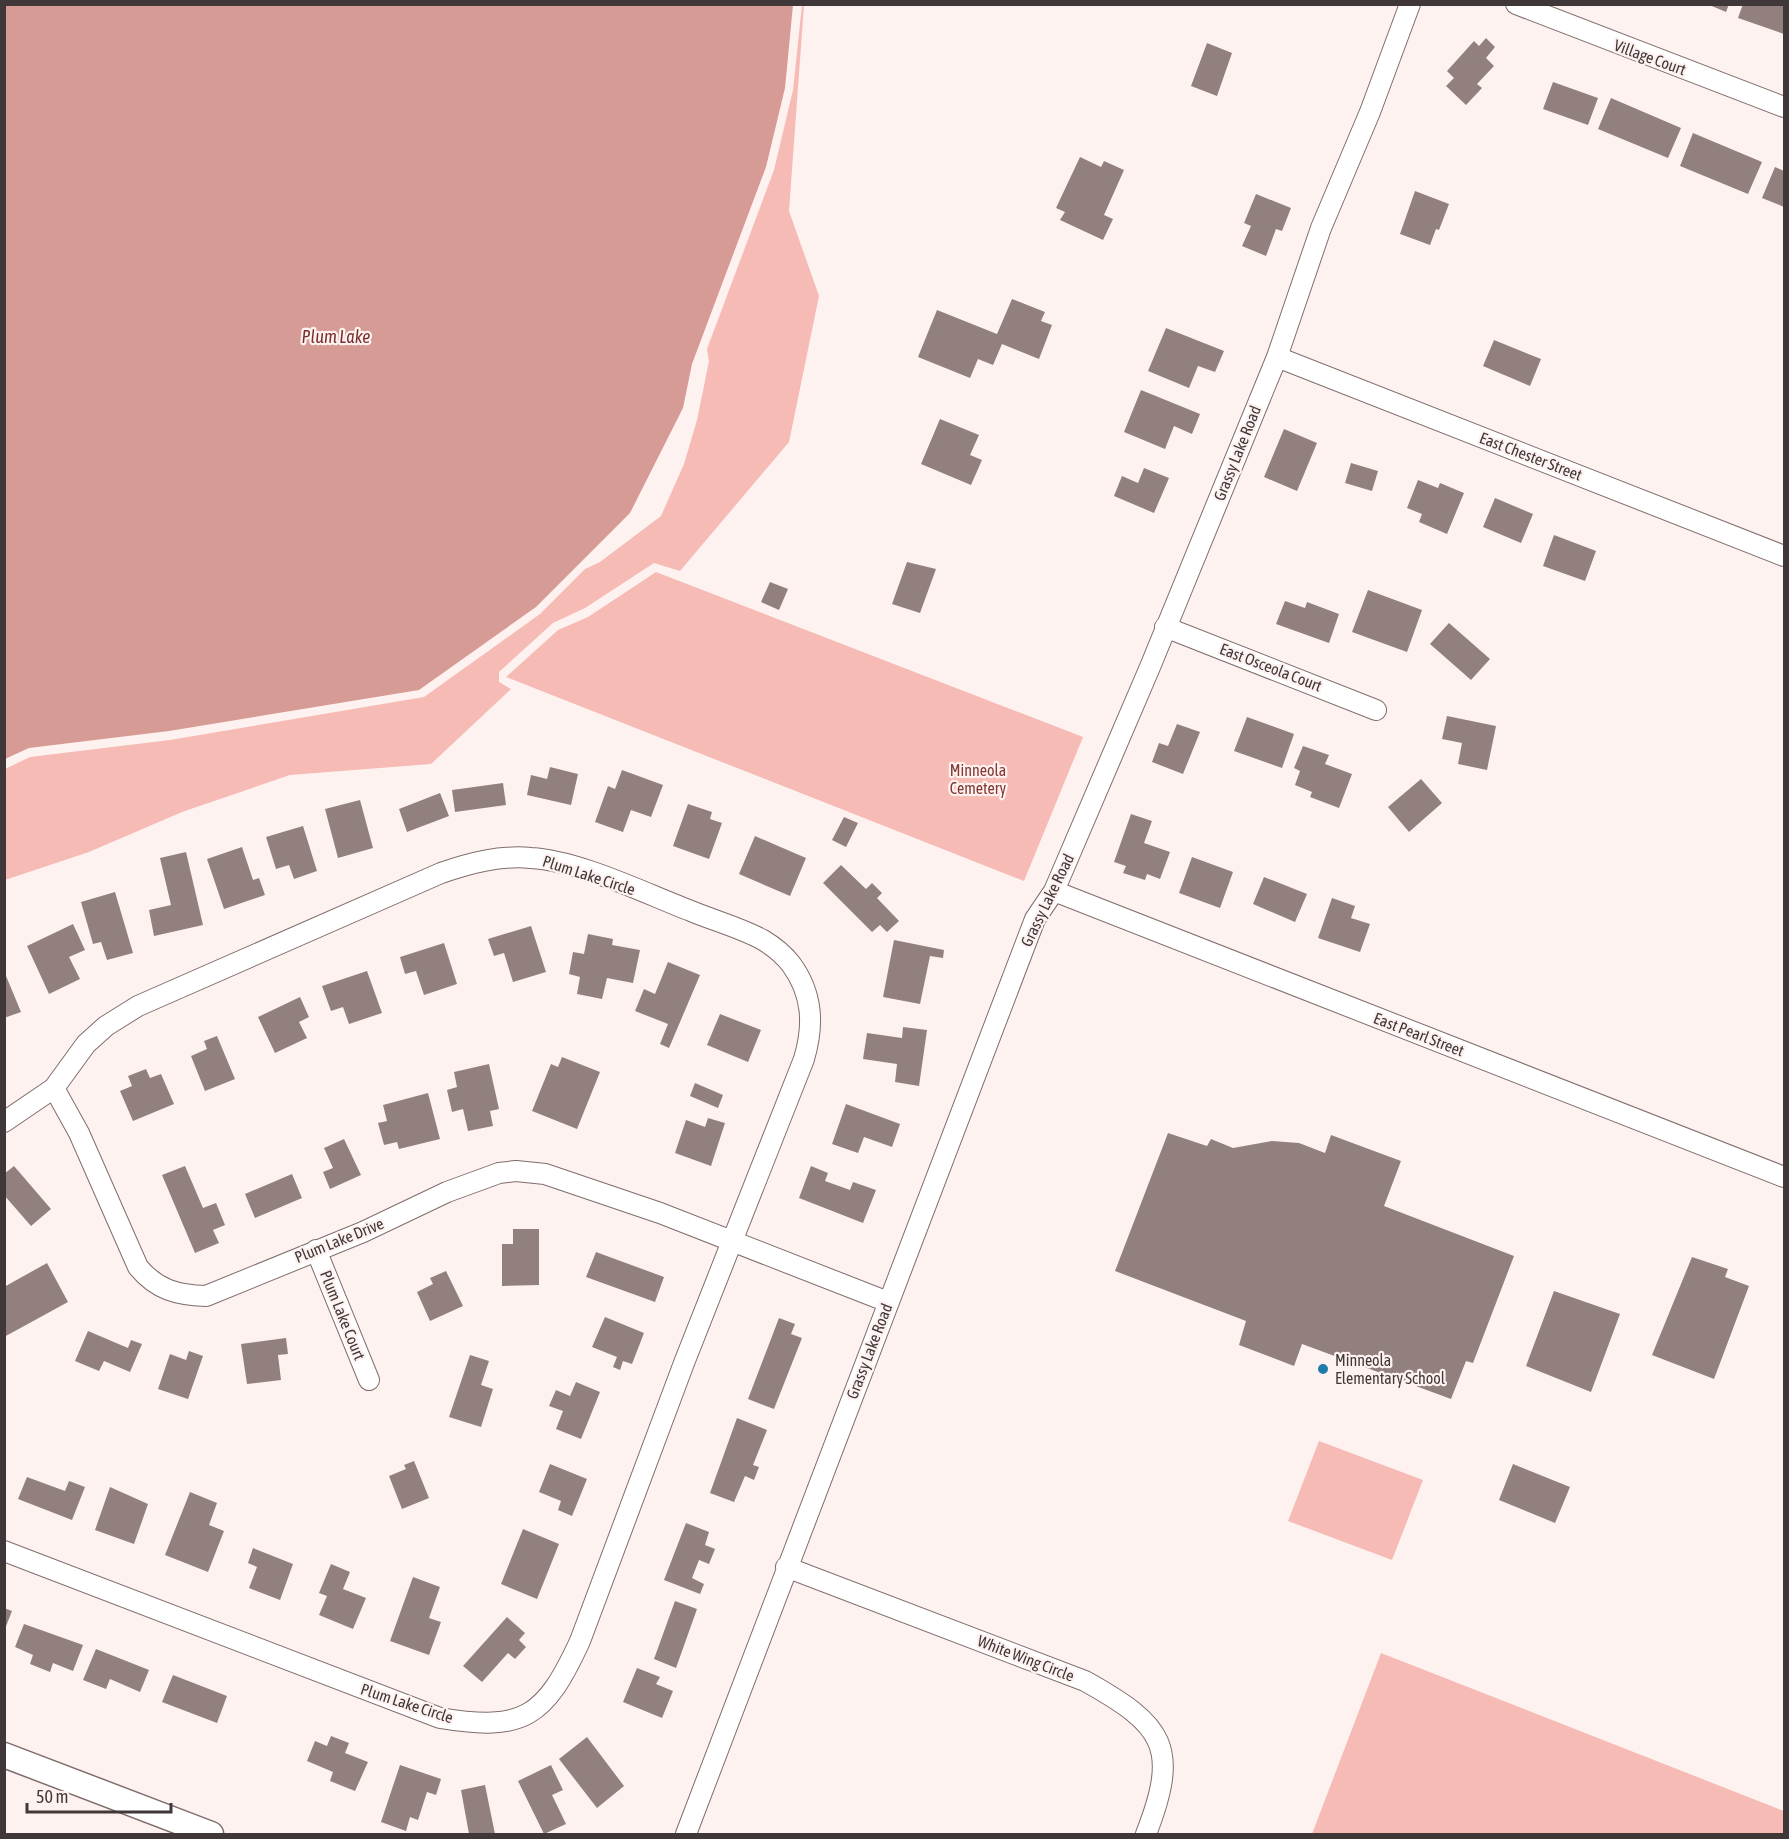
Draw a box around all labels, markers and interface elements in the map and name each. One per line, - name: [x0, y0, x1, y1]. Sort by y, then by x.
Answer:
- street label: Village Court: [1611, 36, 1689, 79]
- water label: Plum Lake: [302, 326, 370, 347]
- street label: Grassy Lake Road: [1210, 403, 1265, 503]
- street label: East Chester Street: [1477, 428, 1585, 484]
- street label: East Osceola Court: [1217, 639, 1325, 695]
- park label: Minneola Cemetery: [950, 761, 1007, 798]
- street label: Grassy Lake Road: [1017, 851, 1078, 950]
- street label: Plum Lake Circle: [540, 852, 638, 898]
- street label: East Pearl Street: [1371, 1009, 1467, 1060]
- street label: Plum Lake Drive: [292, 1214, 386, 1266]
- street label: Plum Lake Court: [317, 1268, 369, 1363]
- street label: Grassy Lake Road: [843, 1301, 896, 1402]
- place label: Minneola Elementary School: [1335, 1351, 1446, 1388]
- marker: Minneola Elementary School: [1316, 1362, 1330, 1376]
- street label: White Wing Circle: [975, 1631, 1077, 1686]
- street label: Plum Lake Circle: [358, 1680, 456, 1726]
- scale bar: [27, 1776, 171, 1814]
- text: 50 m: [36, 1786, 68, 1807]

